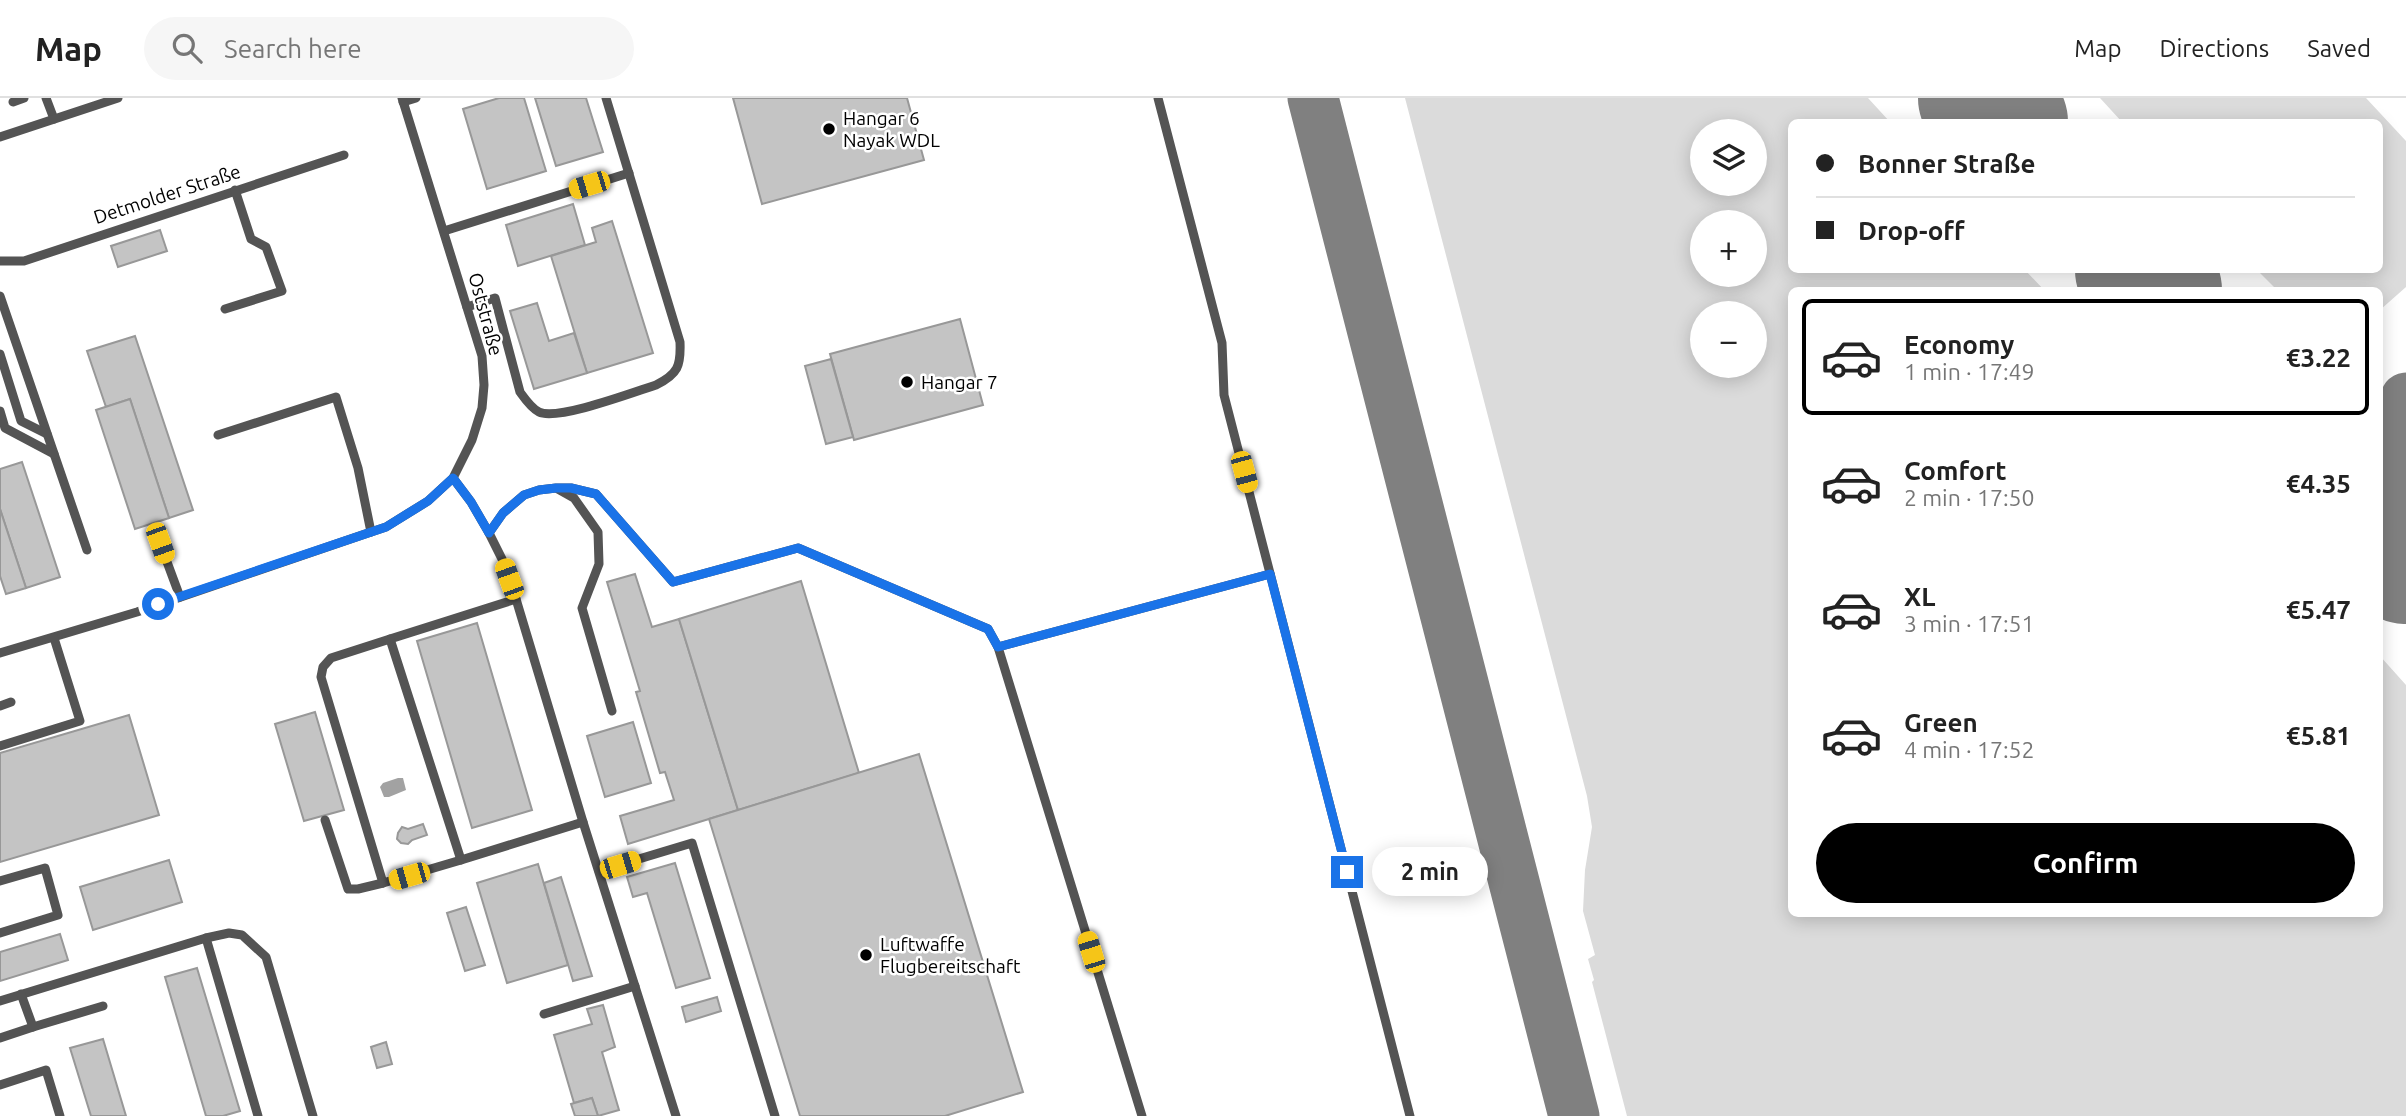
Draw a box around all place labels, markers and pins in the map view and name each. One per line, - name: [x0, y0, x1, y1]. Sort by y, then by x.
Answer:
- place label: Hangar 6 Nayak WDL: [843, 107, 940, 151]
- marker: Hangar 6 Nayak WDL: [821, 121, 837, 137]
- place label: Hangar 7: [921, 371, 998, 393]
- marker: Hangar 7: [899, 374, 915, 390]
- place label: Luftwaffe Flugbereitschaft: [880, 933, 1021, 977]
- marker: Luftwaffe Flugbereitschaft: [858, 947, 874, 963]

